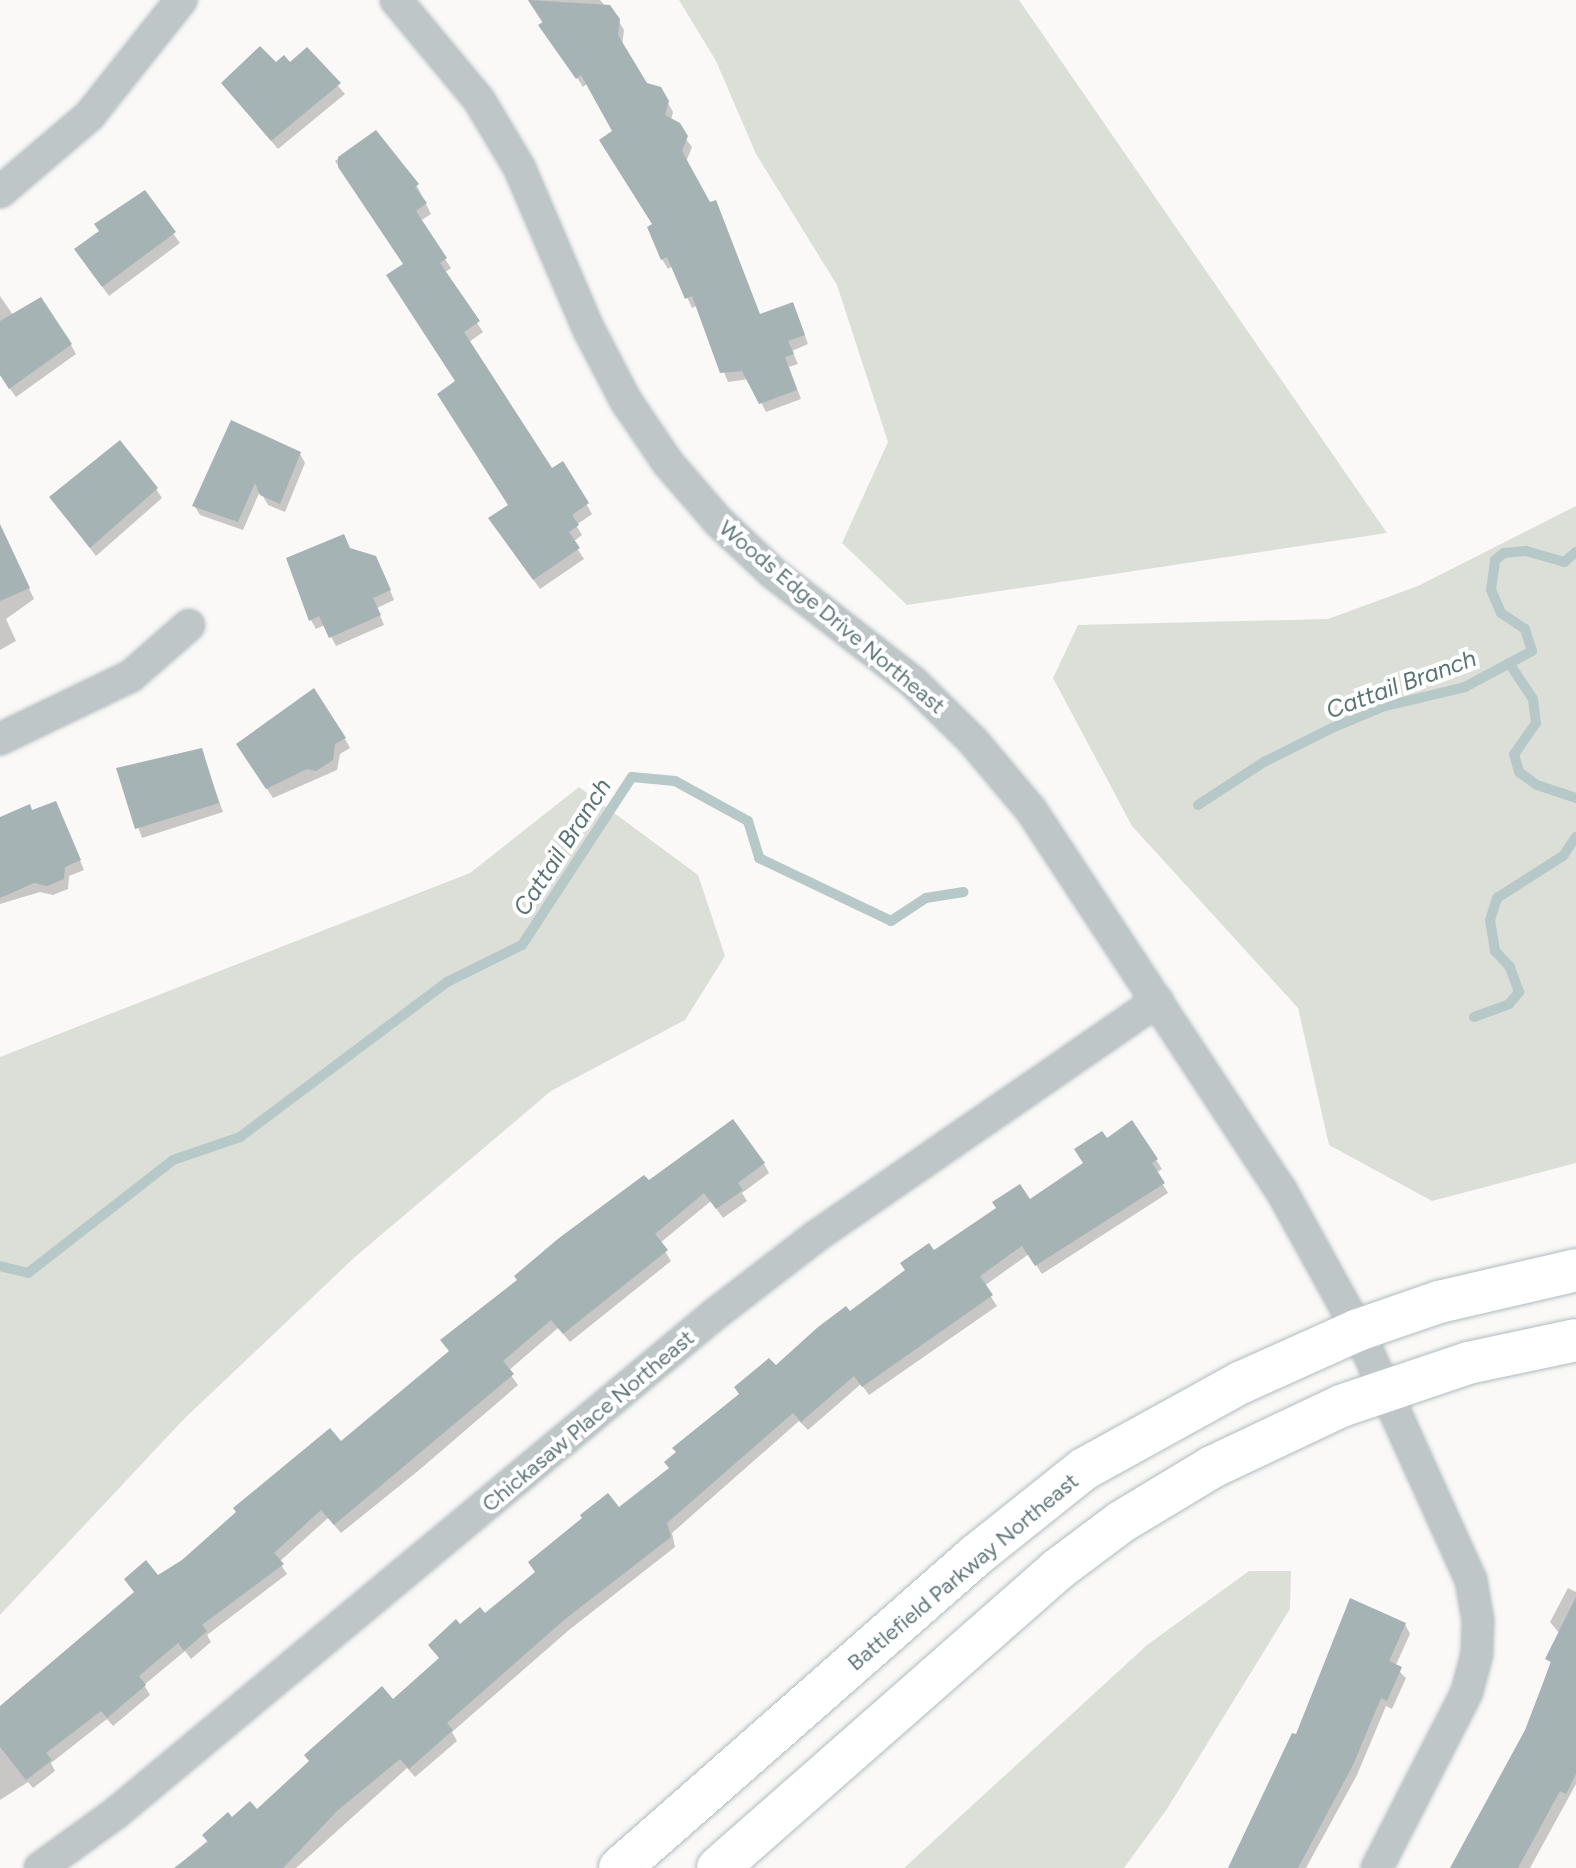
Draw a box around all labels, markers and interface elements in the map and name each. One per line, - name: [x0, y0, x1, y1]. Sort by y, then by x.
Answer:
- street label: Woods Edge Drive Northeast: [714, 515, 950, 719]
- water label: Cattail Branch: [1322, 644, 1480, 724]
- water label: Cattail Branch: [507, 773, 617, 921]
- street label: Chickasaw Place Northeast: [477, 1325, 699, 1517]
- street label: Battlefield Parkway Northeast: [842, 1468, 1084, 1676]

